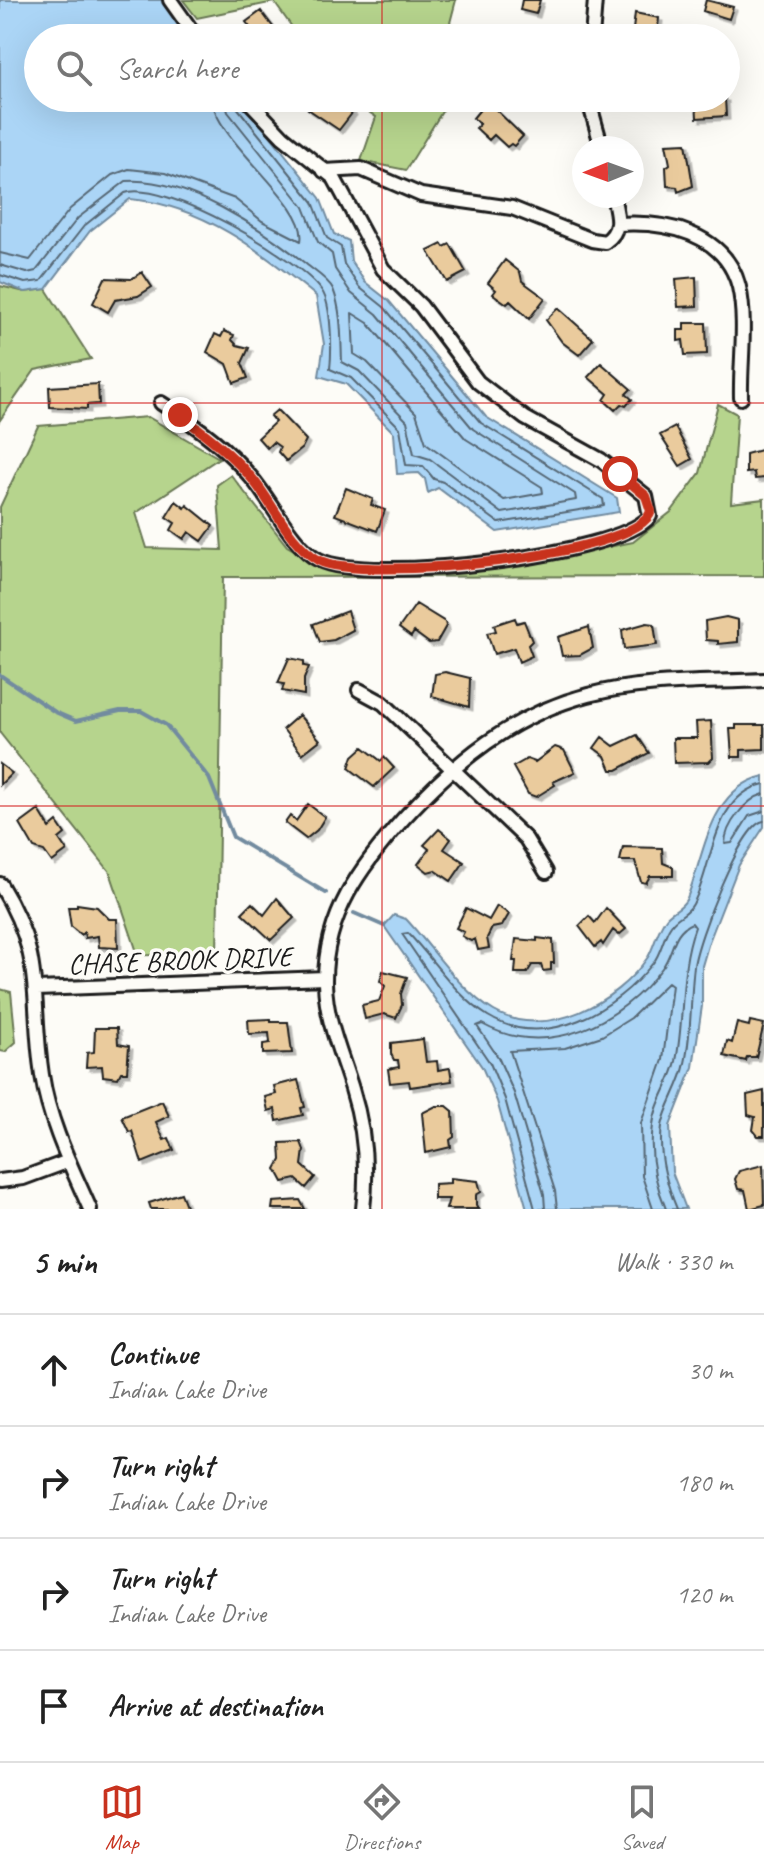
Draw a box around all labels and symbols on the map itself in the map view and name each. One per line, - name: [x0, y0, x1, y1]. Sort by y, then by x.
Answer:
- north arrow: [572, 136, 644, 208]
- route end: [162, 397, 198, 433]
- route start: [602, 456, 638, 492]
- street label: CHASE BROOK DRIVE: [68, 938, 296, 981]

